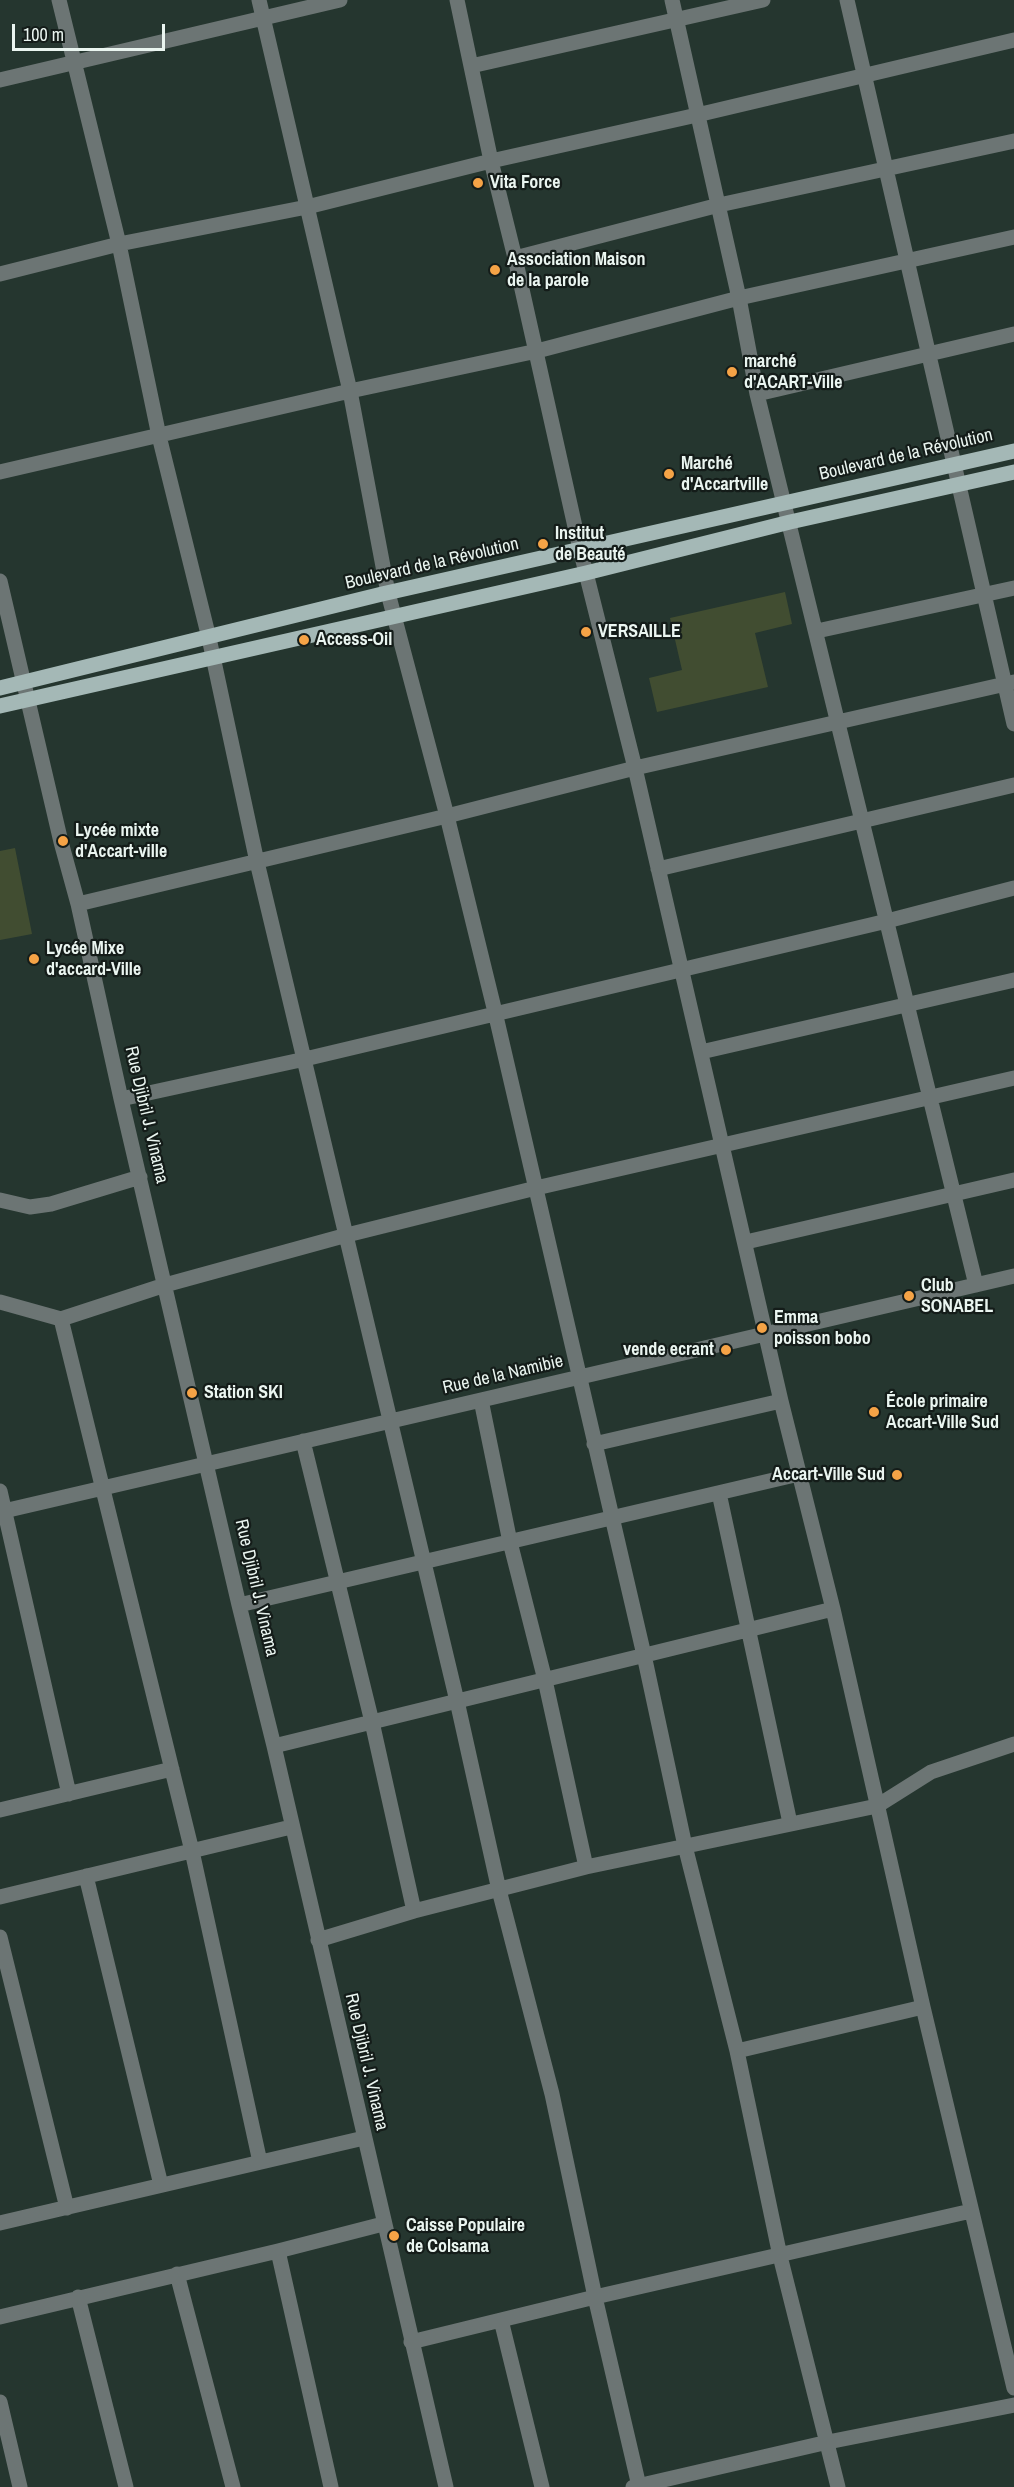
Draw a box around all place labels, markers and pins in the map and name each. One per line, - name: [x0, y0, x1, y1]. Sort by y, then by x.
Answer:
- place label: Vita Force: [490, 172, 560, 194]
- marker: Vita Force: [471, 176, 485, 190]
- place label: Association Maison de la parole: [507, 249, 646, 292]
- marker: Association Maison de la parole: [488, 263, 502, 277]
- place label: marché d'ACART-Ville: [744, 351, 842, 394]
- marker: marché d'ACART-Ville: [725, 365, 739, 379]
- place label: Marché d'Accartville: [681, 453, 768, 496]
- marker: Marché d'Accartville: [662, 467, 676, 481]
- place label: Institut de Beauté: [555, 523, 626, 566]
- marker: Institut de Beauté: [536, 537, 550, 551]
- place label: VERSAILLE: [598, 621, 681, 643]
- marker: VERSAILLE: [579, 625, 593, 639]
- place label: Access-Oil: [316, 629, 392, 651]
- marker: Access-Oil: [297, 633, 311, 647]
- place label: Lycée mixte d'Accart-ville: [75, 820, 167, 862]
- marker: Lycée mixte d'Accart-ville: [56, 834, 70, 848]
- place label: Lycée Mixe d'accard-Ville: [46, 938, 141, 980]
- marker: Lycée Mixe d'accard-Ville: [27, 952, 41, 966]
- place label: Club SONABEL: [921, 1275, 993, 1318]
- marker: Club SONABEL: [902, 1289, 916, 1303]
- place label: Emma poisson bobo: [774, 1307, 871, 1350]
- marker: Emma poisson bobo: [755, 1321, 769, 1335]
- place label: vende ecrant: [623, 1339, 714, 1361]
- marker: vende ecrant: [719, 1343, 733, 1357]
- place label: Station SKI: [204, 1382, 283, 1404]
- marker: Station SKI: [185, 1386, 199, 1400]
- place label: École primaire Accart-Ville Sud: [886, 1391, 999, 1434]
- marker: École primaire Accart-Ville Sud: [867, 1405, 881, 1419]
- place label: Accart-Ville Sud: [772, 1464, 885, 1486]
- marker: Accart-Ville Sud: [890, 1468, 904, 1482]
- place label: Caisse Populaire de Colsama: [406, 2215, 525, 2258]
- marker: Caisse Populaire de Colsama: [387, 2229, 401, 2243]

